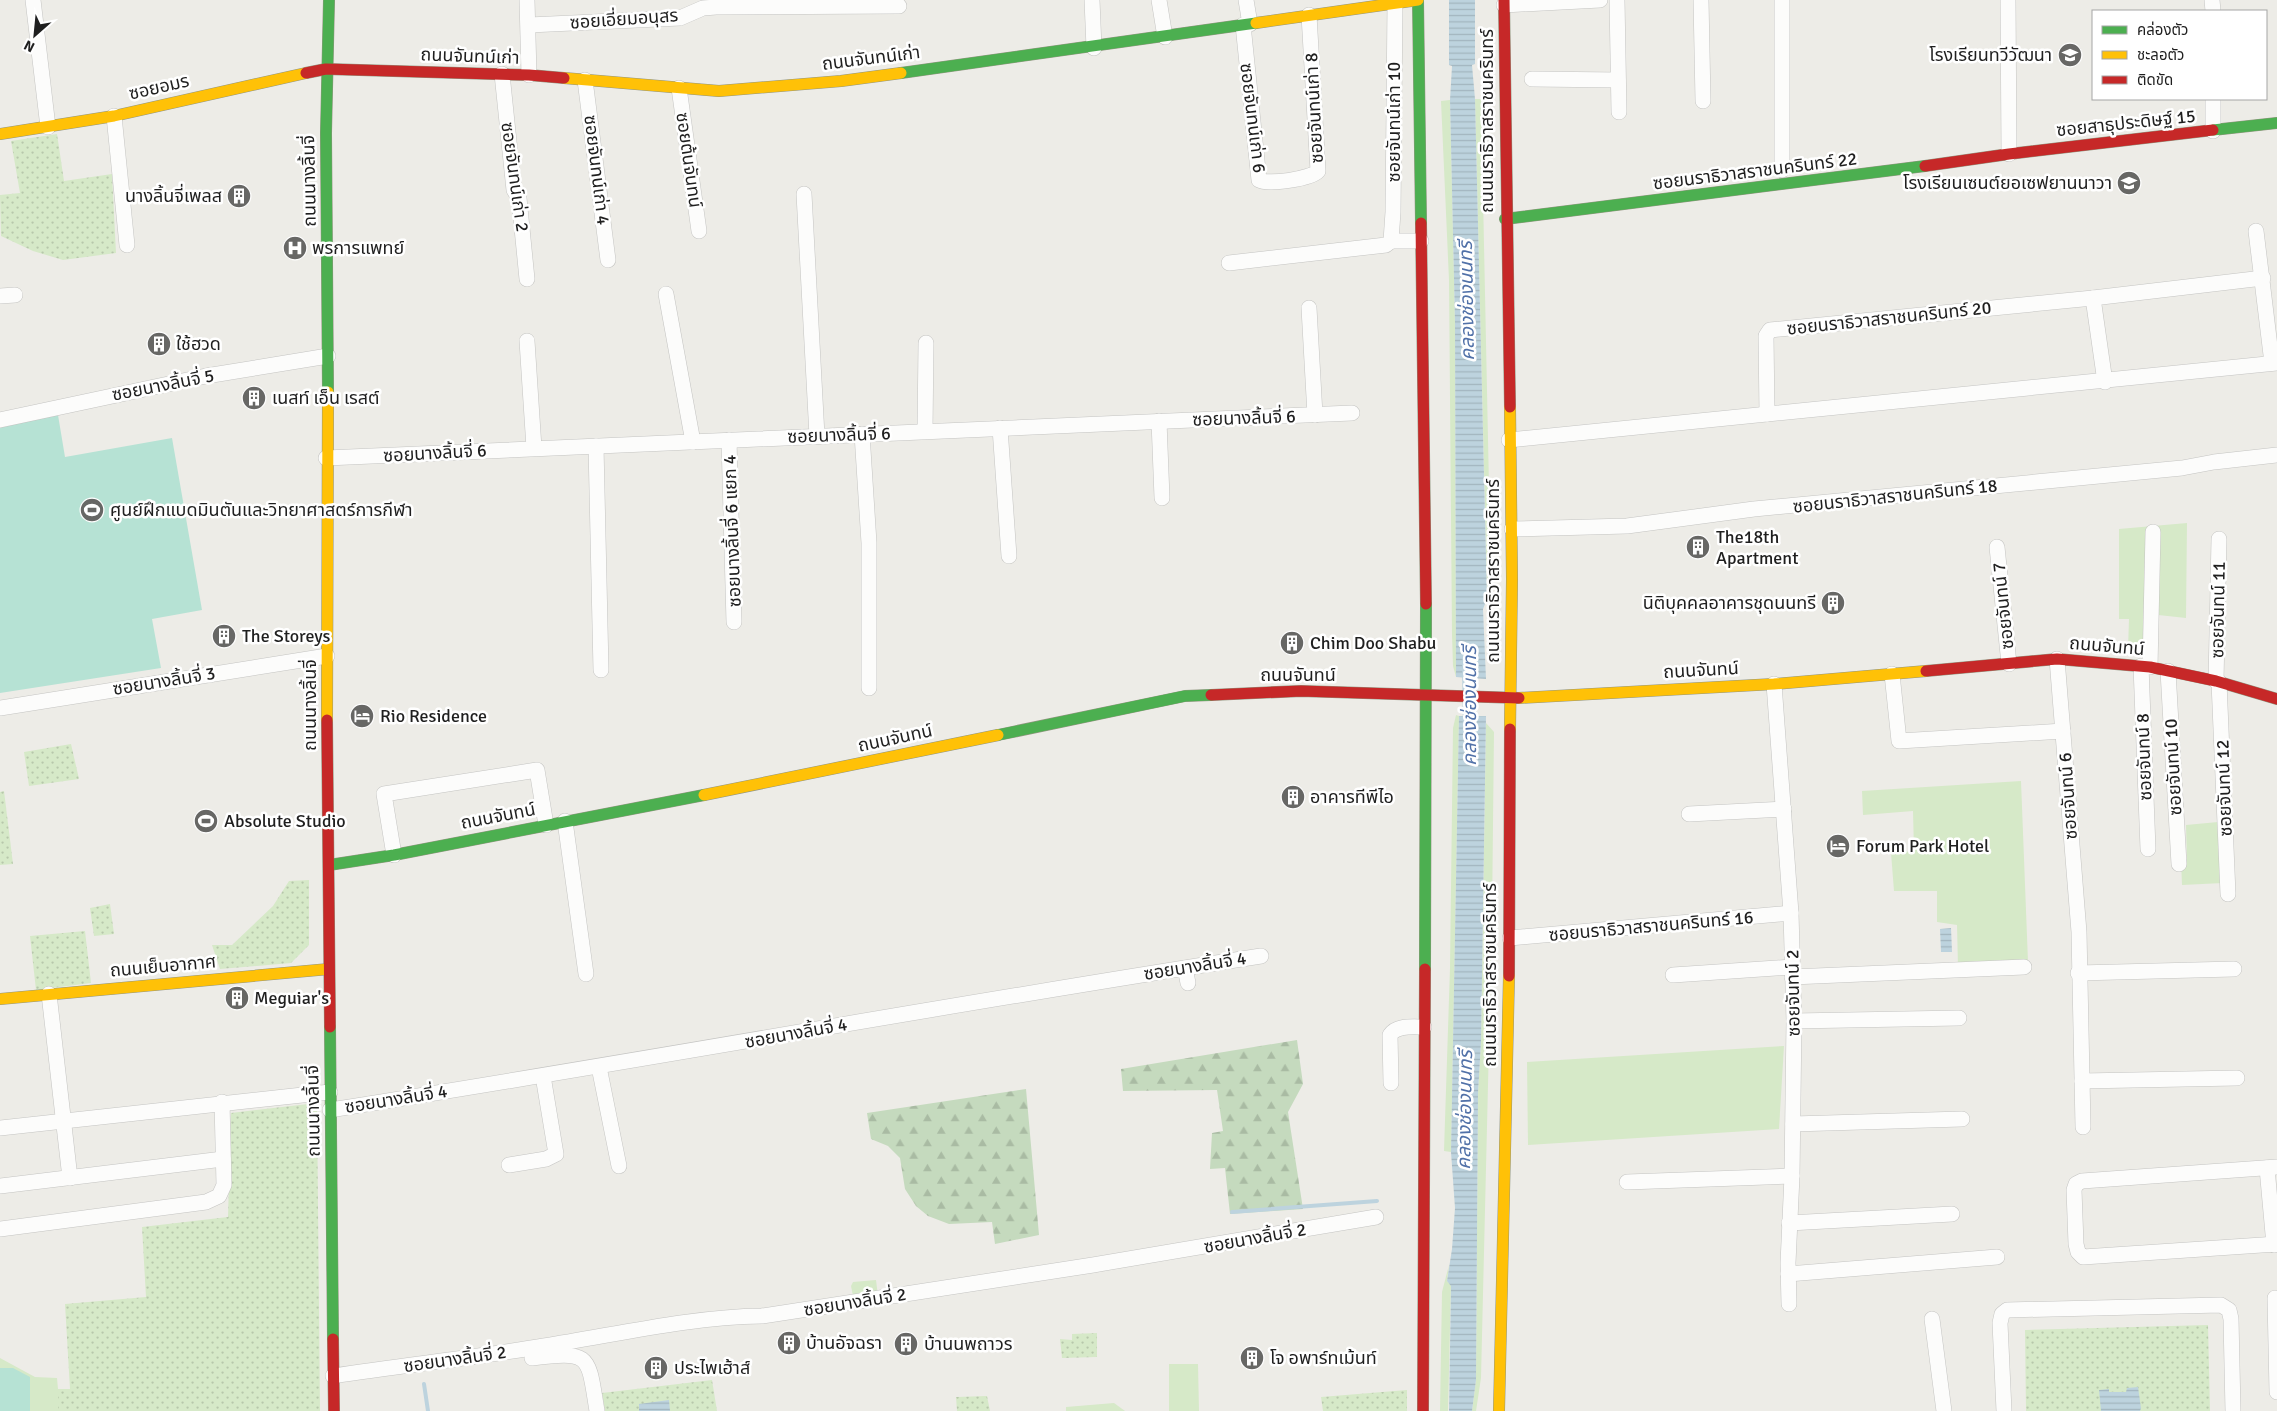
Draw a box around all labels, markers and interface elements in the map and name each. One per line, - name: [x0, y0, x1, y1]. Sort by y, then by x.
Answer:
- street label: ซอยเอี่ยมอนุสร: [569, 2, 679, 34]
- north arrow: [10, 10, 60, 60]
- legend: [2092, 10, 2267, 100]
- text: คล่องตัว: [2137, 21, 2188, 39]
- street label: ถนนนราธิวาสราชนครินทร์: [1476, 28, 1498, 213]
- text: N: [21, 36, 38, 56]
- street label: ถนนจันทน์เก่า: [821, 41, 921, 75]
- school or university icon: โรงเรียนทวีวัฒนา: [2057, 42, 2083, 68]
- street label: ถนนจันทน์เก่า: [420, 43, 520, 69]
- place label: โรงเรียนทวีวัฒนา: [1929, 44, 2052, 66]
- text: ชะลอตัว: [2137, 46, 2184, 64]
- street label: ซอยจันทน์เก่า 8: [1300, 52, 1328, 164]
- street label: ซอยจันทน์เก่า 6: [1235, 62, 1271, 174]
- street label: ซอยจันทน์เก่า 10: [1383, 62, 1405, 182]
- street label: ซอยอมร: [127, 69, 191, 105]
- text: ติดขัด: [2137, 71, 2173, 89]
- street label: ซอยสาธุประดิษฐ์ 15: [2055, 105, 2197, 141]
- street label: ซอยต้นจันทน์: [671, 111, 707, 209]
- street label: ซอยจันทน์เก่า 4: [579, 114, 615, 227]
- street label: ซอยจันทน์เก่า 2: [496, 121, 534, 233]
- street label: ถนนนางลิ้นจี่: [295, 135, 321, 227]
- street label: ซอยนราธิวาสราชนครินทร์ 22: [1652, 148, 1858, 194]
- school or university icon: โรงเรียนเซนต์ยอเซฟยานนาวา: [2116, 170, 2142, 196]
- place label: โรงเรียนเซนต์ยอเซฟยานนาวา: [1903, 172, 2112, 194]
- place label: นางลิ้นจี่เพลส: [125, 183, 222, 207]
- building icon: นางลิ้นจี่เพลส: [226, 183, 252, 209]
- hospital icon: พรการแพทย์: [282, 235, 308, 261]
- place label: พรการแพทย์: [312, 237, 404, 259]
- water label: คลองช่องนนทรี: [1454, 237, 1480, 361]
- street label: ซอยนราธิวาสราชนครินทร์ 20: [1786, 296, 1992, 340]
- building icon: ใช้ฮวด: [146, 331, 172, 357]
- place label: ใช้ฮวด: [176, 333, 221, 355]
- street label: ซอยนางลิ้นจี่ 5: [110, 362, 216, 406]
- building icon: เนสท์ เอ็น เรสต์: [241, 385, 267, 411]
- place label: เนสท์ เอ็น เรสต์: [272, 387, 380, 409]
- street label: ซอยนางลิ้นจี่ 6: [1192, 403, 1296, 431]
- street label: ซอยนางลิ้นจี่ 6: [787, 420, 891, 448]
- street label: ซอยนางลิ้นจี่ 6: [383, 437, 487, 467]
- street label: ซอยนางลิ้นจี่ 6 แยก 4: [716, 454, 746, 608]
- street label: ซอยนราธิวาสราชนครินทร์ 18: [1792, 474, 1998, 518]
- street label: ถนนนราธิวาสราชนครินทร์: [1482, 478, 1504, 663]
- sports icon: ศูนย์ฝึกแบดมินตันและวิทยาศาสตร์การกีฬา: [79, 497, 105, 523]
- place label: ศูนย์ฝึกแบดมินตันและวิทยาศาสตร์การกีฬา: [110, 499, 413, 522]
- place label: The18th Apartment: [1716, 526, 1798, 569]
- building icon: The18th Apartment: [1685, 534, 1711, 560]
- street label: ซอยจันทน์ 7: [1987, 561, 2019, 651]
- street label: ซอยจันทน์ 11: [2206, 561, 2230, 659]
- building icon: นิติบุคคลอาคารชุดนนทรี: [1820, 590, 1846, 616]
- place label: นิติบุคคลอาคารชุดนนทรี: [1643, 592, 1816, 614]
- building icon: The Storeys: [211, 623, 237, 649]
- place label: The Storeys: [242, 625, 331, 647]
- building icon: Chim Doo Shabu: [1279, 630, 1305, 656]
- place label: Chim Doo Shabu: [1310, 632, 1436, 654]
- street label: ถนนจันทน์: [2068, 632, 2146, 660]
- water label: คลองช่องนนทรี: [1458, 642, 1482, 766]
- street label: ถนนจันทน์: [1663, 657, 1739, 683]
- street label: ถนนนางลิ้นจี่: [297, 659, 321, 751]
- street label: ซอยนางลิ้นจี่ 3: [111, 660, 217, 700]
- street label: ถนนจันทน์: [1260, 664, 1336, 686]
- hotel icon: Rio Residence: [349, 703, 375, 729]
- place label: Rio Residence: [380, 705, 487, 727]
- street label: ซอยจันทน์ 8: [2131, 713, 2157, 801]
- street label: ซอยจันทน์ 10: [2159, 718, 2187, 816]
- street label: ถนนจันทน์: [856, 719, 934, 757]
- street label: ซอยจันทน์ 12: [2211, 739, 2237, 837]
- street label: ซอยจันทน์ 6: [2054, 752, 2082, 840]
- building icon: อาคารทีพีไอ: [1280, 784, 1306, 810]
- place label: อาคารทีพีไอ: [1310, 786, 1394, 808]
- street label: ถนนจันทน์: [459, 798, 537, 834]
- sports icon: Absolute Studio: [193, 808, 219, 834]
- place label: Absolute Studio: [224, 810, 346, 832]
- hotel icon: Forum Park Hotel: [1825, 833, 1851, 859]
- place label: Forum Park Hotel: [1856, 835, 1989, 857]
- street label: ถนนนราธิวาสราชนครินทร์: [1479, 882, 1501, 1067]
- street label: ซอยนราธิวาสราชนครินทร์ 16: [1548, 906, 1754, 946]
- street label: ซอยนางลิ้นจี่ 4: [1142, 945, 1248, 985]
- street label: ซอยจันทน์ 2: [1781, 949, 1805, 1037]
- street label: ถนนเย็นอากาศ: [109, 950, 217, 982]
- building icon: Meguiar's: [224, 985, 250, 1011]
- place label: Meguiar's: [254, 987, 329, 1009]
- street label: ซอยนางลิ้นจี่ 4: [743, 1011, 849, 1053]
- water label: คลองช่องนนทรี: [1452, 1046, 1478, 1170]
- street label: ถนนนางลิ้นจี่: [299, 1065, 325, 1157]
- street label: ซอยนางลิ้นจี่ 4: [343, 1078, 449, 1118]
- street label: ซอยนางลิ้นจี่ 2: [1202, 1216, 1308, 1258]
- street label: ซอยนางลิ้นจี่ 2: [802, 1281, 908, 1321]
- building icon: บ้านอัจฉรา: [776, 1330, 802, 1356]
- building icon: บ้านนพถาวร: [893, 1331, 919, 1357]
- place label: บ้านอัจฉรา: [806, 1332, 882, 1354]
- place label: บ้านนพถาวร: [924, 1333, 1013, 1355]
- street label: ซอยนางลิ้นจี่ 2: [402, 1339, 508, 1377]
- building icon: โจ อพาร์ทเม้นท์: [1239, 1345, 1265, 1371]
- place label: โจ อพาร์ทเม้นท์: [1270, 1347, 1377, 1369]
- building icon: ประไพเฮ้าส์: [643, 1355, 669, 1381]
- place label: ประไพเฮ้าส์: [674, 1357, 750, 1379]

